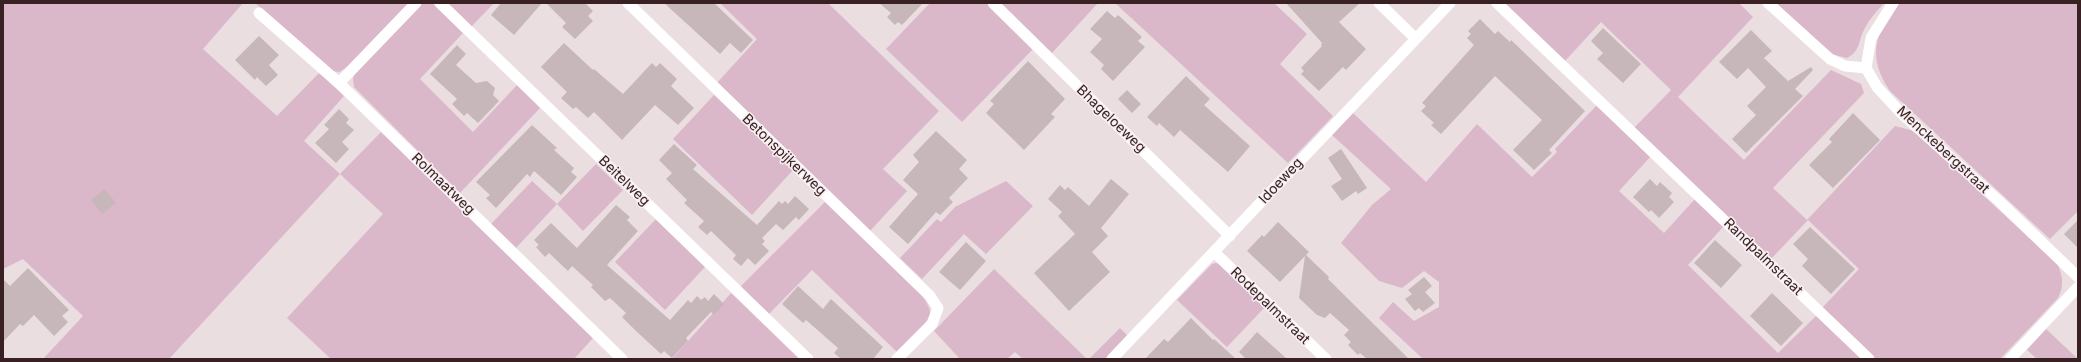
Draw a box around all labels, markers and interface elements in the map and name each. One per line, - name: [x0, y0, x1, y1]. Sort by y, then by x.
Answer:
- street label: Bhageloeweg: [1073, 82, 1149, 156]
- street label: Menckebergstraat: [1893, 103, 1993, 197]
- street label: Betonspijkerweg: [739, 111, 829, 199]
- street label: Rolmaatweg: [408, 150, 478, 218]
- street label: Beitelweg: [595, 152, 653, 210]
- street label: Idoeweg: [1256, 155, 1306, 207]
- street label: Randpalmstraat: [1720, 215, 1806, 299]
- street label: Rodepalmstraat: [1227, 264, 1313, 348]

